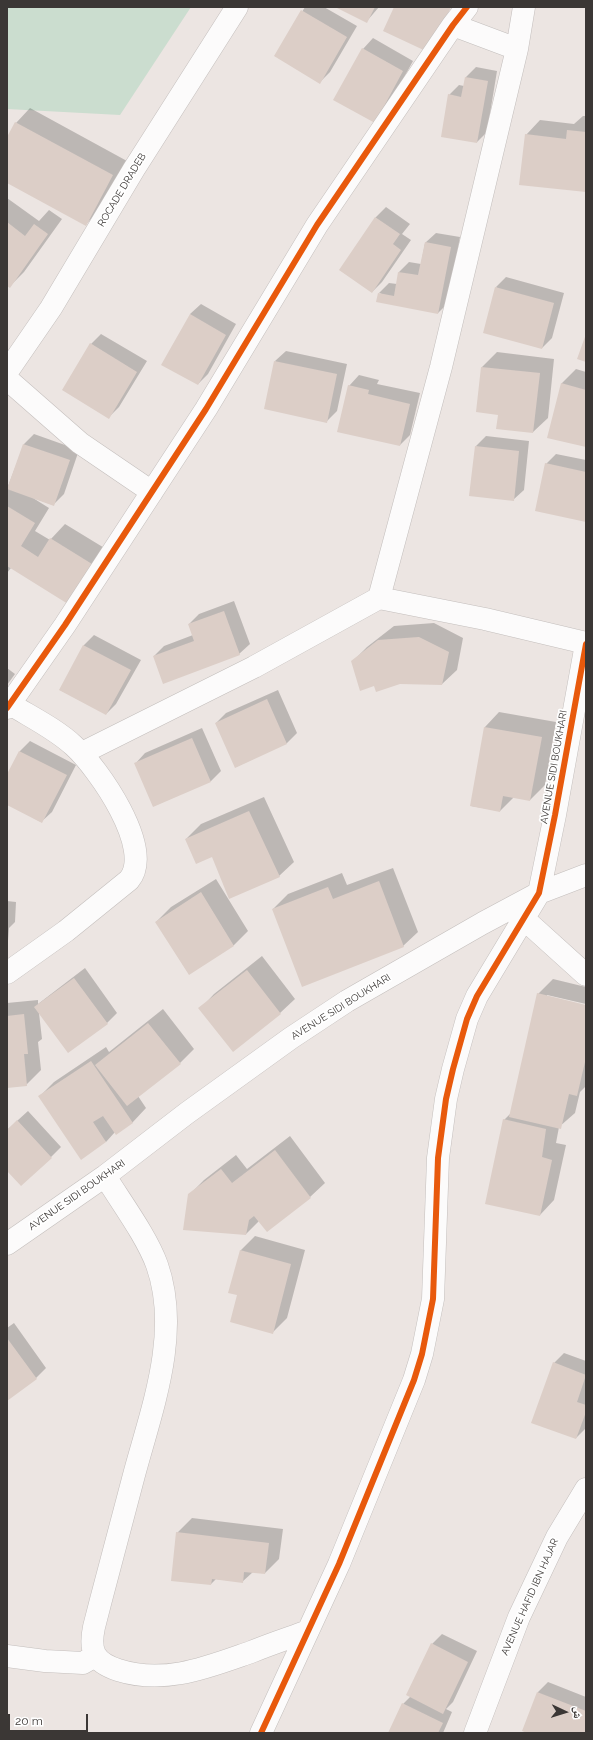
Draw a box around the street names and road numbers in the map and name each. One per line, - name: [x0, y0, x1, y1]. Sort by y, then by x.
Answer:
- street label: ROCADE DRADEB: [95, 151, 149, 229]
- street label: AVENUE SIDI BOUKHARI: [538, 709, 570, 825]
- street label: AVENUE SIDI BOUKHARI: [289, 971, 393, 1043]
- street label: AVENUE SIDI BOUKHARI: [26, 1157, 128, 1233]
- street label: AVENUE HAFID IBN HAJAR: [499, 1537, 561, 1657]

